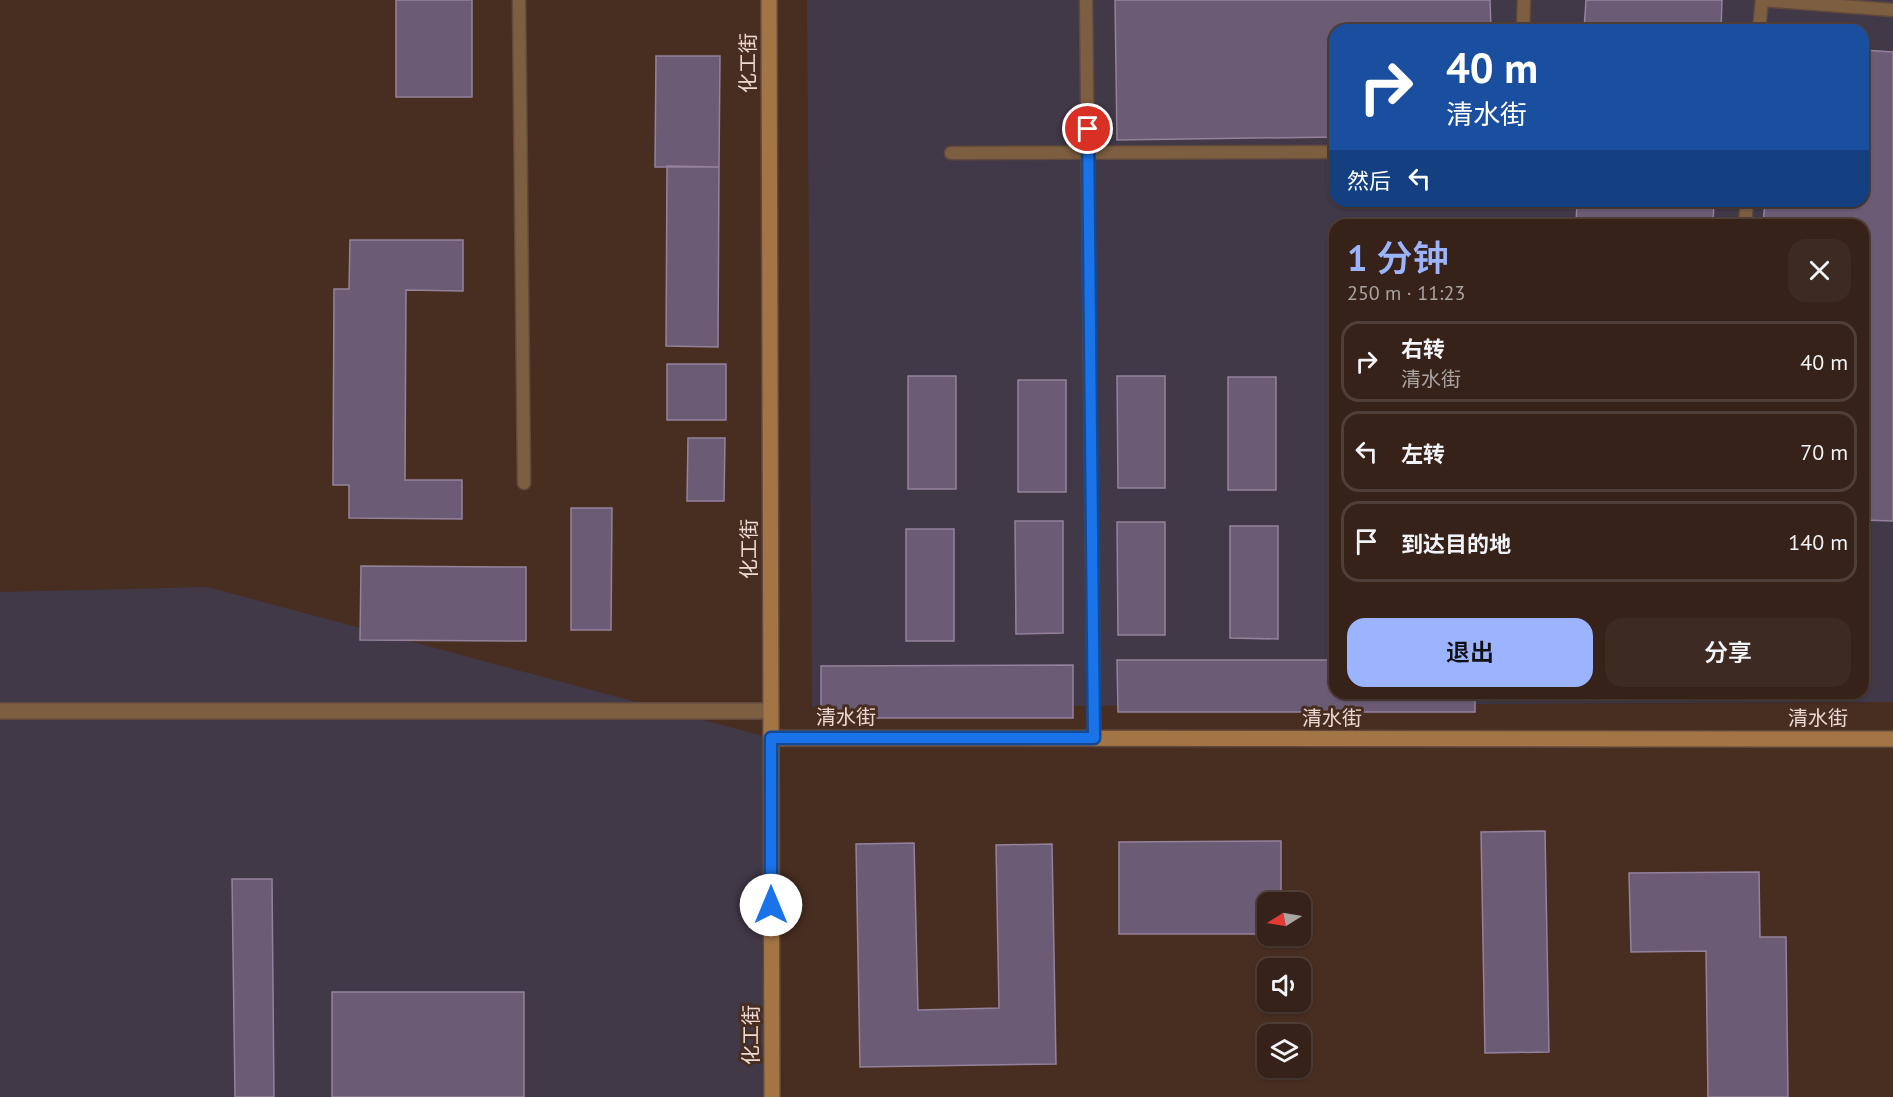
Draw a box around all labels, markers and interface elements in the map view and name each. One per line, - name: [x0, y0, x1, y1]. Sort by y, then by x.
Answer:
- street label: 化工街: [735, 33, 761, 93]
- text: 40 m: [1446, 40, 1538, 95]
- icon: right: [1347, 48, 1425, 126]
- text: 清水街: [1446, 97, 1527, 131]
- pin: [1062, 103, 1113, 154]
- icon: arrive: [1071, 112, 1104, 145]
- icon: left: [1403, 162, 1436, 195]
- text: 然后: [1347, 167, 1391, 195]
- text: 1 分钟: [1347, 234, 1449, 281]
- button: close: [1788, 239, 1851, 302]
- text: 250 m · 11:23: [1347, 280, 1465, 306]
- text: 右转: [1401, 335, 1445, 363]
- icon: right: [1350, 345, 1383, 378]
- text: 40 m: [1800, 348, 1848, 376]
- text: 清水街: [1401, 366, 1461, 392]
- icon: left: [1350, 435, 1383, 468]
- text: 70 m: [1800, 438, 1848, 466]
- text: 左转: [1401, 440, 1445, 468]
- street label: 化工街: [736, 519, 762, 579]
- icon: arrive: [1350, 525, 1383, 558]
- text: 140 m: [1788, 528, 1848, 556]
- text: 到达目的地: [1401, 530, 1511, 558]
- button: 退出: [1347, 618, 1593, 687]
- button: 分享: [1605, 618, 1851, 687]
- street label: 清水街: [816, 704, 876, 730]
- street label: 清水街: [1302, 705, 1362, 731]
- street label: 清水街: [1788, 705, 1848, 731]
- position arrow: [739, 873, 803, 937]
- north arrow: [1257, 892, 1311, 946]
- map controls: [1257, 892, 1311, 1078]
- button: sound: [1257, 958, 1311, 1012]
- street label: 化工街: [738, 1005, 764, 1065]
- button: layers: [1257, 1024, 1311, 1078]

